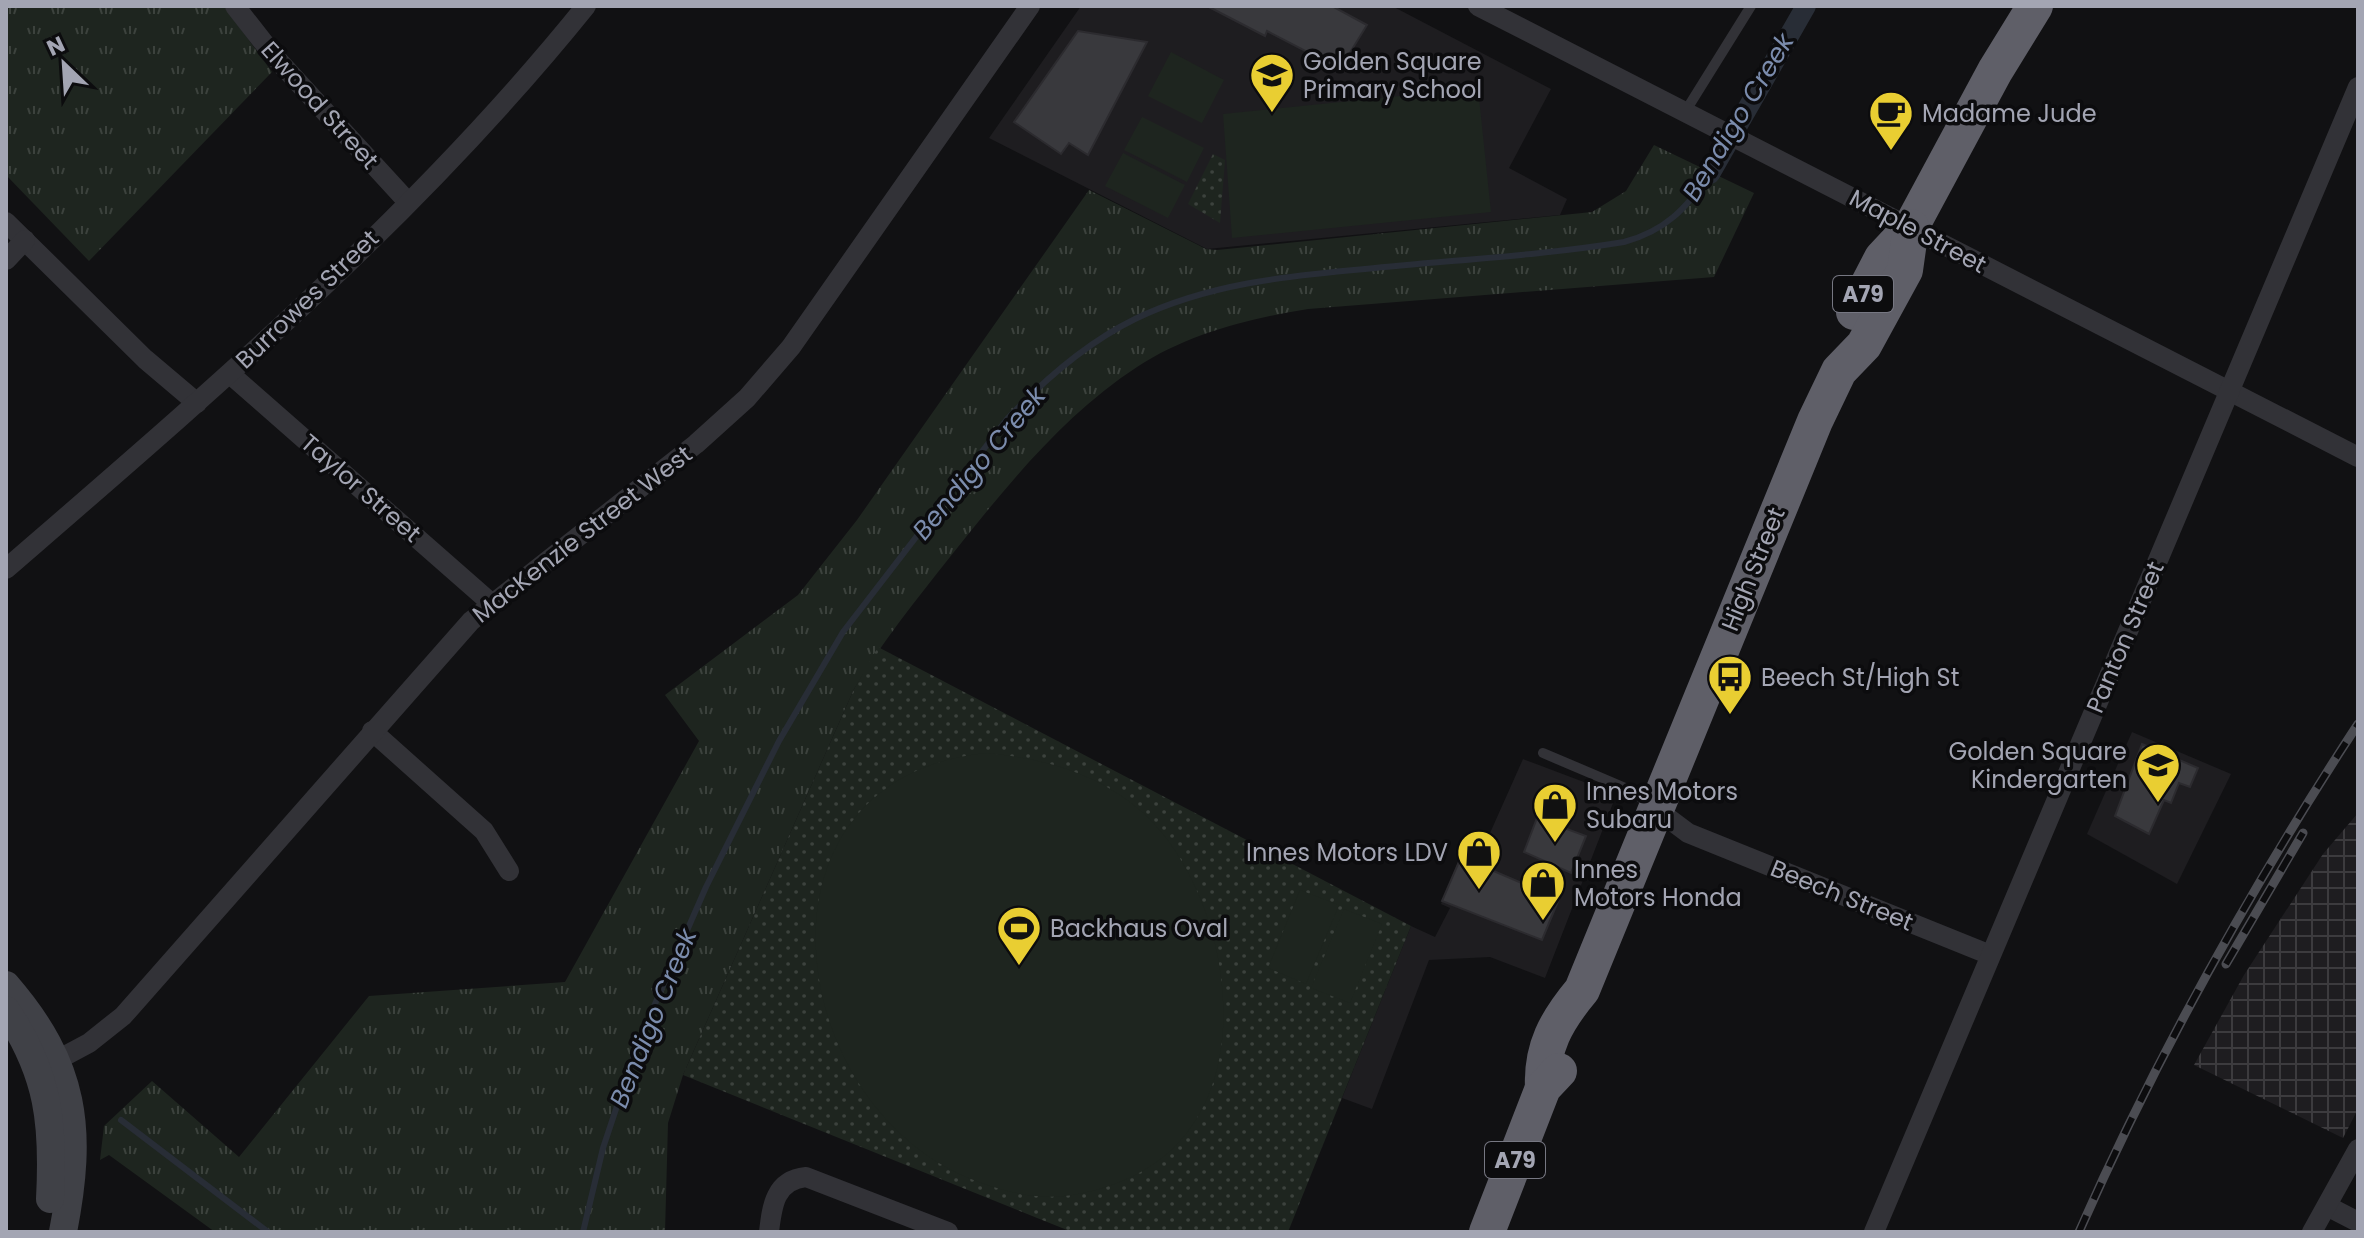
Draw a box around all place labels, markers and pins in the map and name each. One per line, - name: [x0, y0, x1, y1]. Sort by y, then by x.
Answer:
- place label: Golden Square Primary School: [1303, 45, 1482, 106]
- school or university icon: Golden Square Primary School: [1248, 51, 1296, 114]
- cafe icon: Madame Jude: [1867, 89, 1915, 152]
- place label: Madame Jude: [1922, 97, 2097, 130]
- bus stop icon: Beech St/High St: [1706, 653, 1754, 716]
- place label: Beech St/High St: [1761, 661, 1959, 694]
- place label: Golden Square Kindergarten: [1948, 735, 2127, 796]
- school or university icon: Golden Square Kindergarten: [2134, 741, 2182, 804]
- place label: Innes Motors Subaru: [1586, 775, 1738, 836]
- shop icon: Innes Motors Subaru: [1531, 781, 1579, 844]
- shop icon: Innes Motors LDV: [1455, 828, 1503, 891]
- place label: Innes Motors LDV: [1246, 836, 1448, 869]
- place label: Innes Motors Honda: [1574, 853, 1742, 914]
- shop icon: Innes Motors Honda: [1519, 859, 1567, 922]
- sports icon: Backhaus Oval: [995, 904, 1043, 967]
- place label: Backhaus Oval: [1050, 912, 1228, 945]

